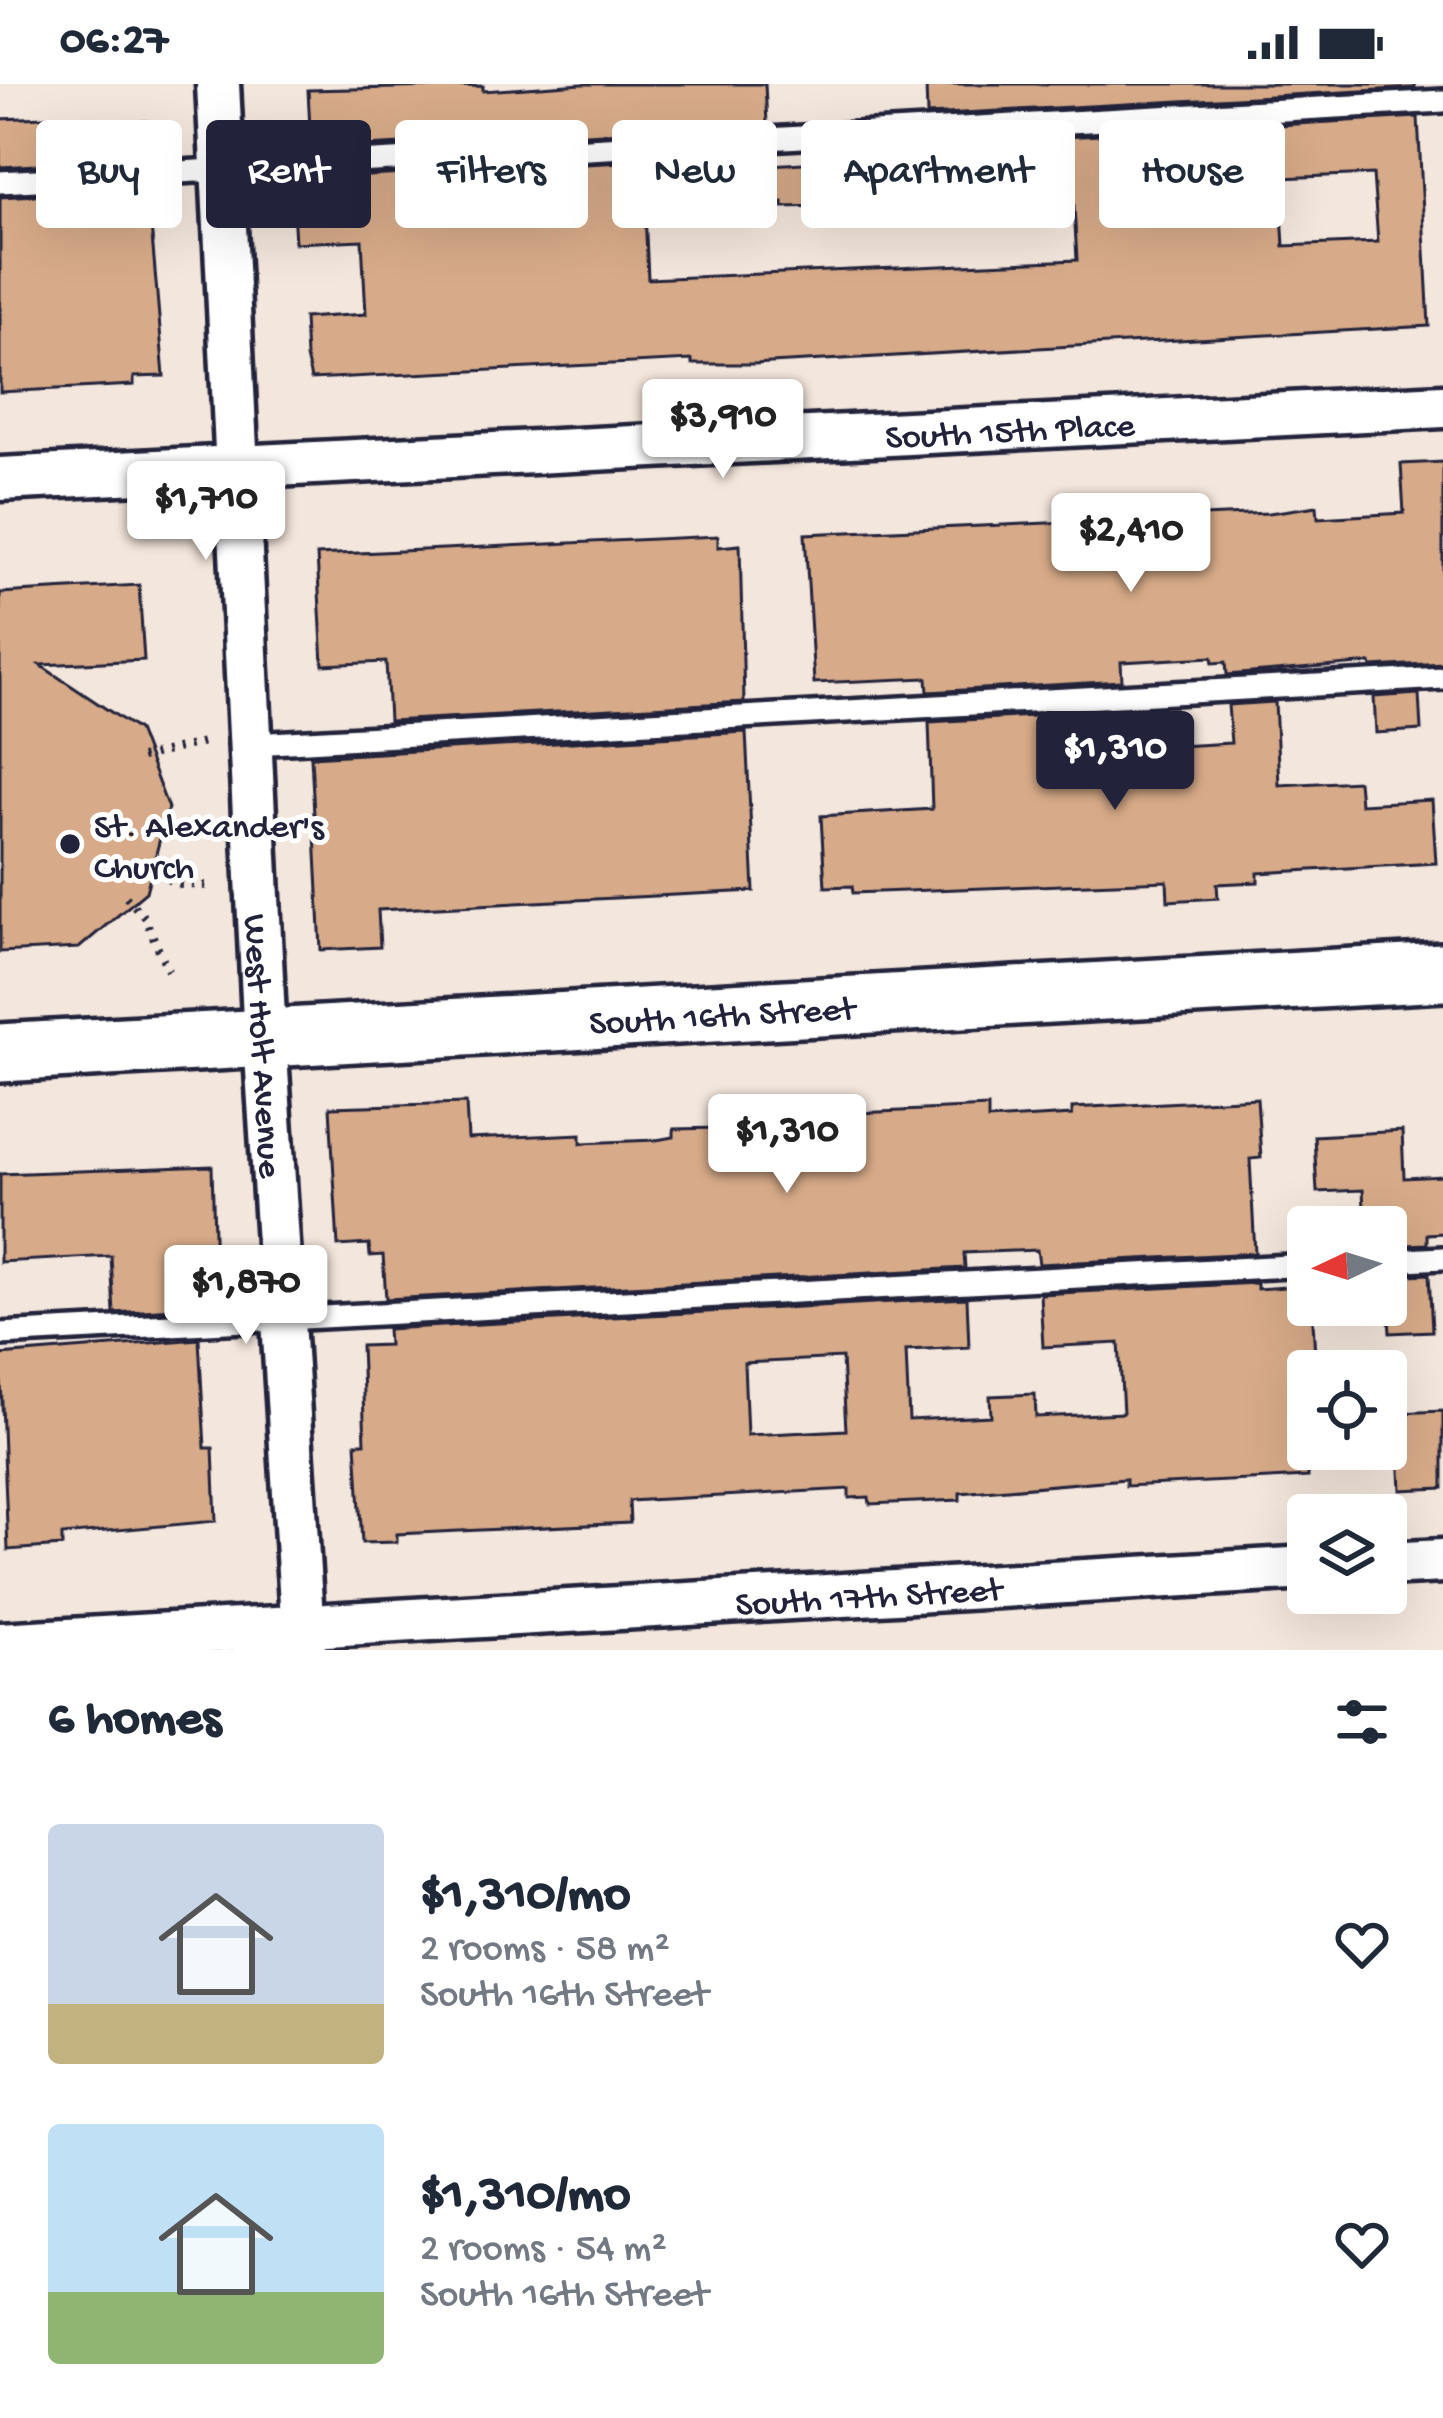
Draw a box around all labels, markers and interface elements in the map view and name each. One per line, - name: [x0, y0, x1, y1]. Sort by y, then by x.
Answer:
- text: 06:27: [60, 16, 168, 69]
- chip: Buy: [36, 120, 182, 228]
- chip: Rent: [206, 120, 371, 228]
- chip: Filters: [395, 120, 588, 228]
- chip: New: [612, 120, 777, 228]
- chip: Apartment: [801, 120, 1075, 228]
- chip: House: [1099, 120, 1285, 228]
- pin: $3,910: [625, 379, 821, 481]
- text: $3,910: [669, 395, 777, 441]
- street label: South 15th Place: [884, 407, 1136, 462]
- pin: $1,710: [108, 461, 304, 563]
- text: $1,710: [154, 477, 258, 523]
- pin: $2,410: [1033, 493, 1229, 595]
- text: $2,410: [1078, 509, 1184, 555]
- pin: $1,310: [1017, 711, 1213, 813]
- text: $1,310: [1063, 727, 1167, 773]
- place label: St. Alexander's Church: [94, 808, 326, 892]
- marker: St. Alexander's Church: [57, 831, 83, 857]
- street label: West Holt Avenue: [231, 913, 289, 1180]
- street label: South 16th Street: [588, 990, 860, 1048]
- pin: $1,310: [689, 1094, 885, 1196]
- text: $1,310: [735, 1110, 839, 1156]
- north arrow: [1287, 1206, 1407, 1326]
- map controls: [1287, 1206, 1407, 1614]
- pin: $1,870: [148, 1245, 344, 1347]
- text: $1,870: [191, 1261, 301, 1307]
- button: locate: [1287, 1350, 1407, 1470]
- button: layers: [1287, 1494, 1407, 1614]
- street label: South 17th Street: [734, 1571, 1007, 1629]
- icon: filters: [1329, 1689, 1395, 1755]
- text: 6 homes: [48, 1692, 221, 1752]
- text: $1,310/mo: [420, 1868, 630, 1928]
- icon: home: [144, 1872, 288, 2016]
- icon: heart: [1329, 1911, 1395, 1977]
- text: 2 rooms · 58 m²: [420, 1928, 670, 1974]
- text: South 16th Street: [420, 1974, 708, 2020]
- text: $1,310/mo: [420, 2168, 630, 2228]
- icon: home: [144, 2172, 288, 2316]
- icon: heart: [1329, 2211, 1395, 2277]
- text: 2 rooms · 54 m²: [420, 2228, 667, 2274]
- text: South 16th Street: [420, 2274, 708, 2320]

